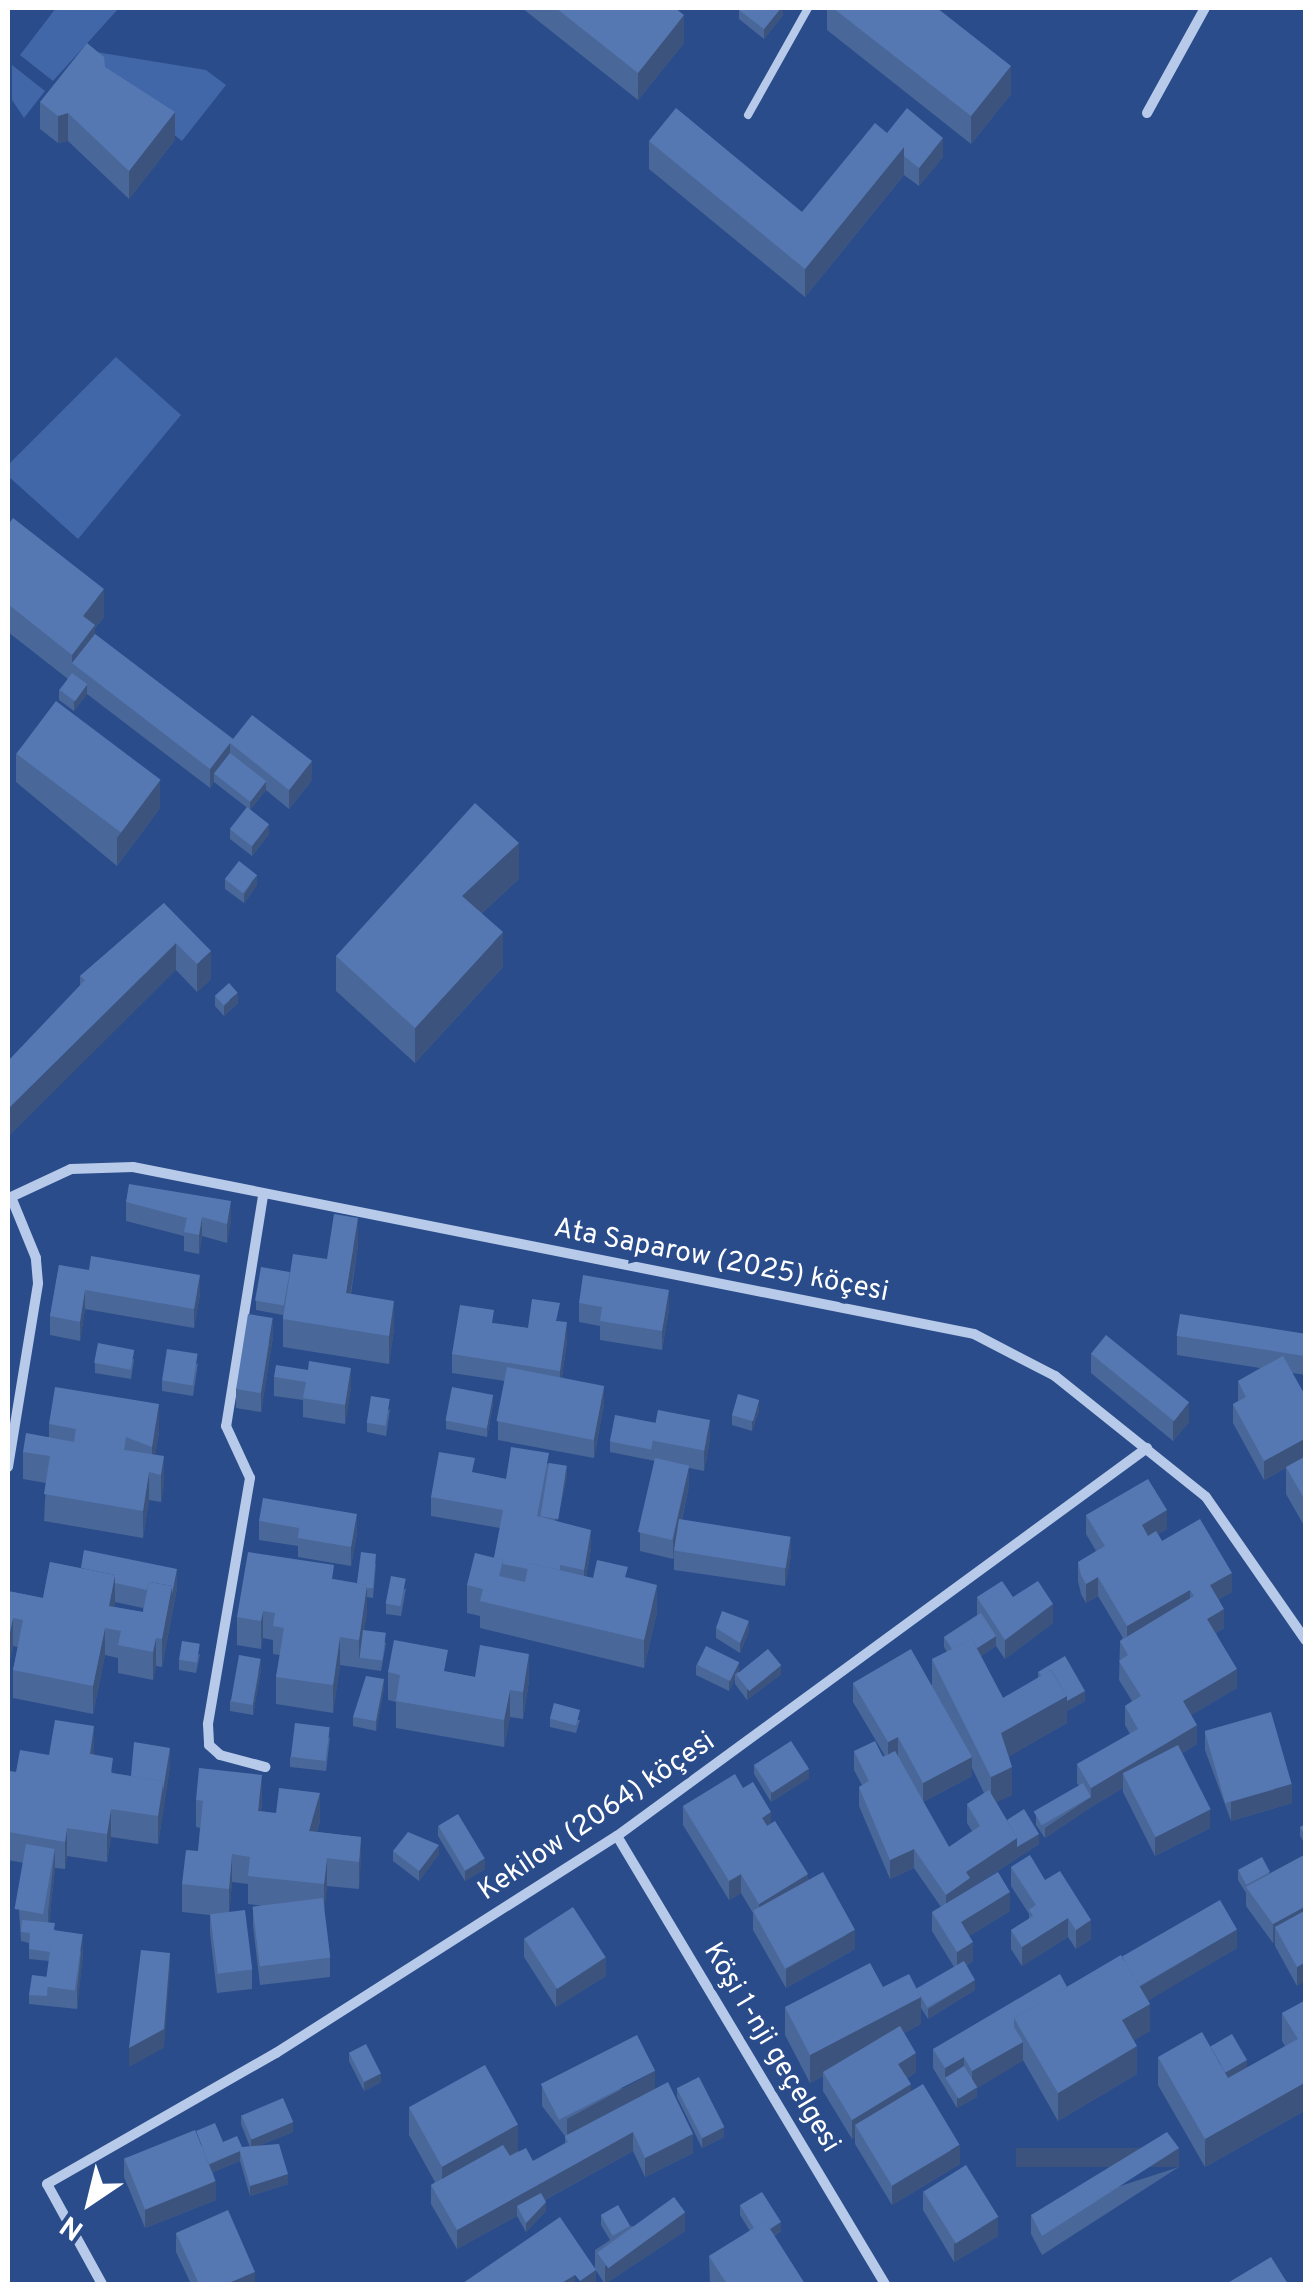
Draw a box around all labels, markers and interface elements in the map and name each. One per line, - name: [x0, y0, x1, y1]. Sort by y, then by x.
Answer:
- street label: Ata Saparow (2025) köçesi: [551, 1212, 891, 1310]
- street label: Kekilow (2064) köçesi: [472, 1725, 722, 1909]
- street label: Köşi 1-nji geçelgesi: [695, 1937, 847, 2159]
- north arrow: [40, 2152, 140, 2252]
- text: N: [54, 2206, 91, 2247]

